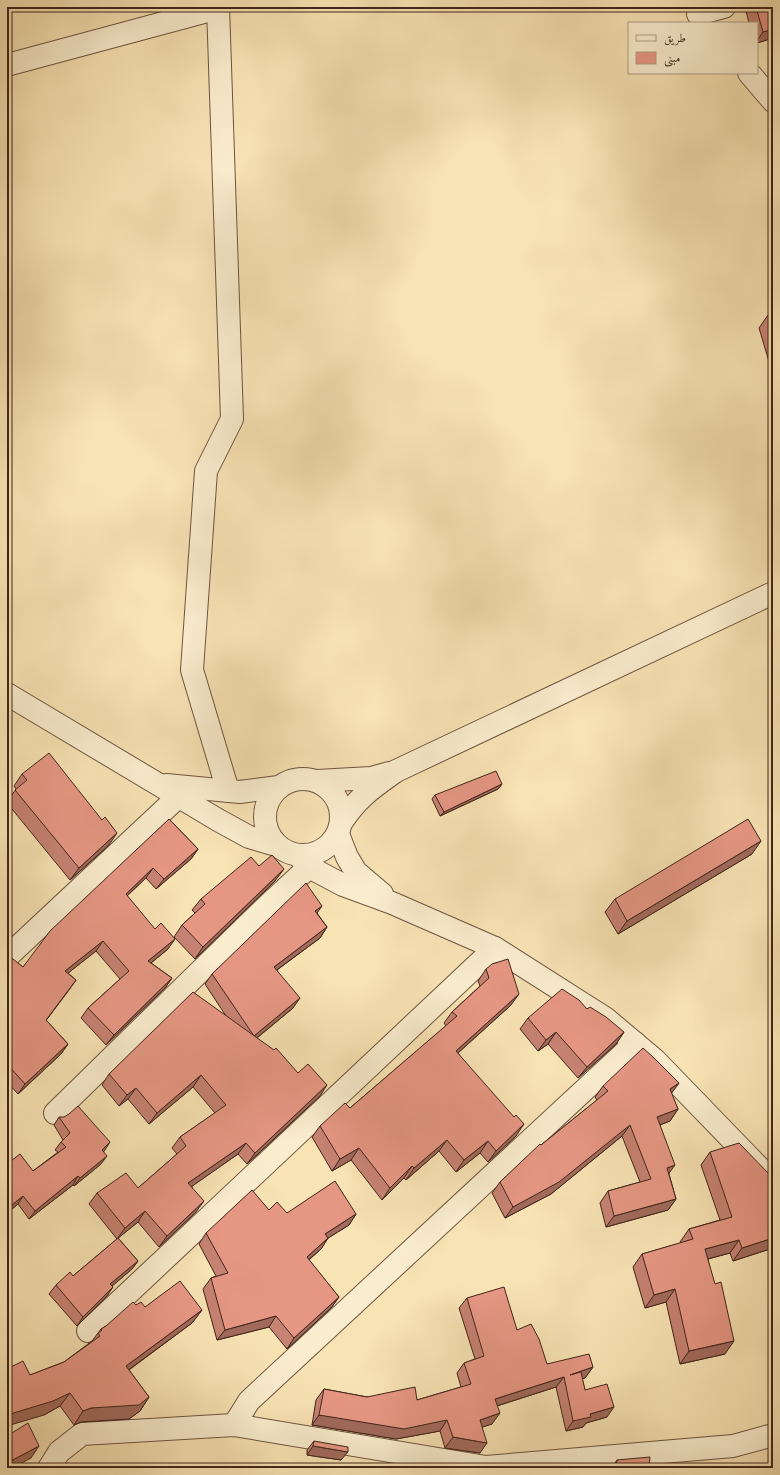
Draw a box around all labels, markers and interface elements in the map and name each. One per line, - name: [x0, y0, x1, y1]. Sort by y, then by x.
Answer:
- legend: [628, 22, 758, 74]
- text: طريق: [664, 30, 686, 46]
- text: مبنى: [664, 50, 680, 67]

